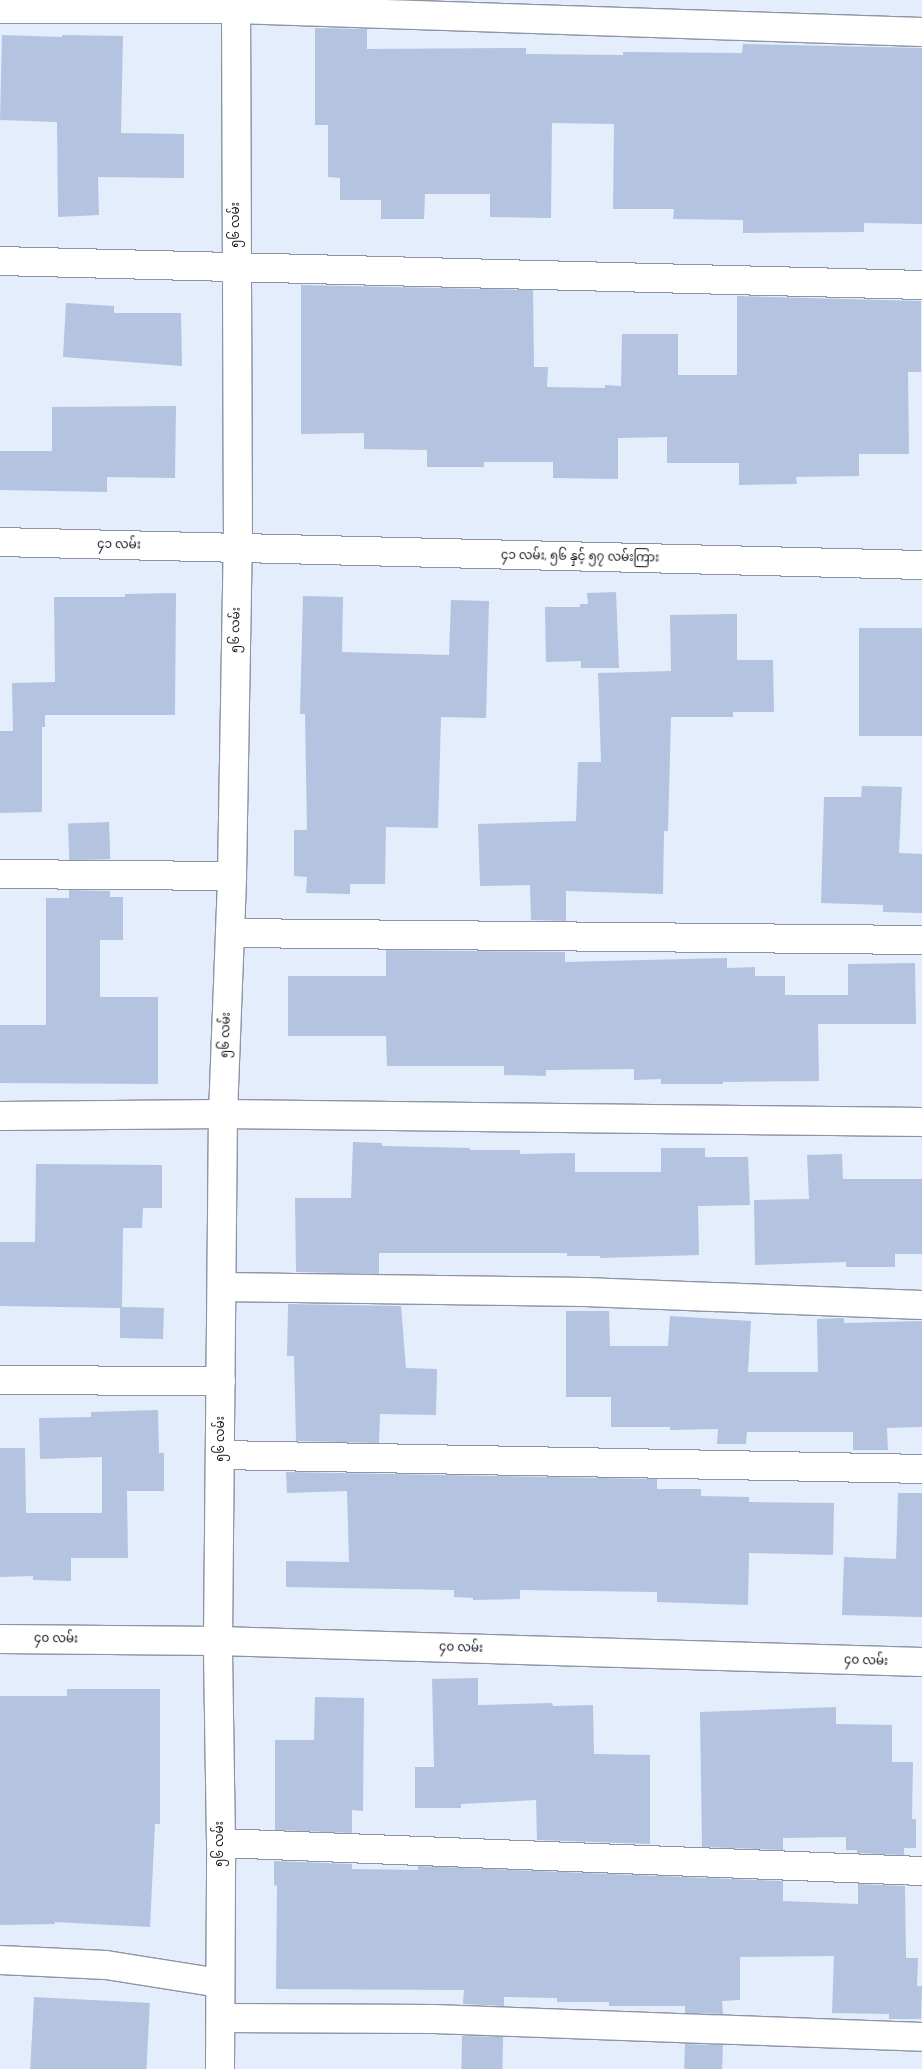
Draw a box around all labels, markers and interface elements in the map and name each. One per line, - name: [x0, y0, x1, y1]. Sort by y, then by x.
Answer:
- street label: ၅၆ လမ်း: [229, 202, 243, 248]
- street label: ၄၁ လမ်း: [97, 537, 141, 553]
- street label: ၄၁ လမ်း, ၅၆ နှင့် ၅၇ လမ်းကြား: [501, 548, 659, 566]
- street label: ၅၆ လမ်း: [228, 607, 244, 653]
- street label: ၅၆ လမ်း: [218, 1012, 234, 1058]
- street label: ၅၆ လမ်း: [214, 1416, 228, 1462]
- street label: ၄၀ လမ်း: [34, 1631, 78, 1647]
- street label: ၄၀ လမ်း: [439, 1640, 483, 1656]
- street label: ၄၀ လမ်း: [844, 1653, 888, 1669]
- street label: ၅၆ လမ်း: [213, 1821, 227, 1867]

